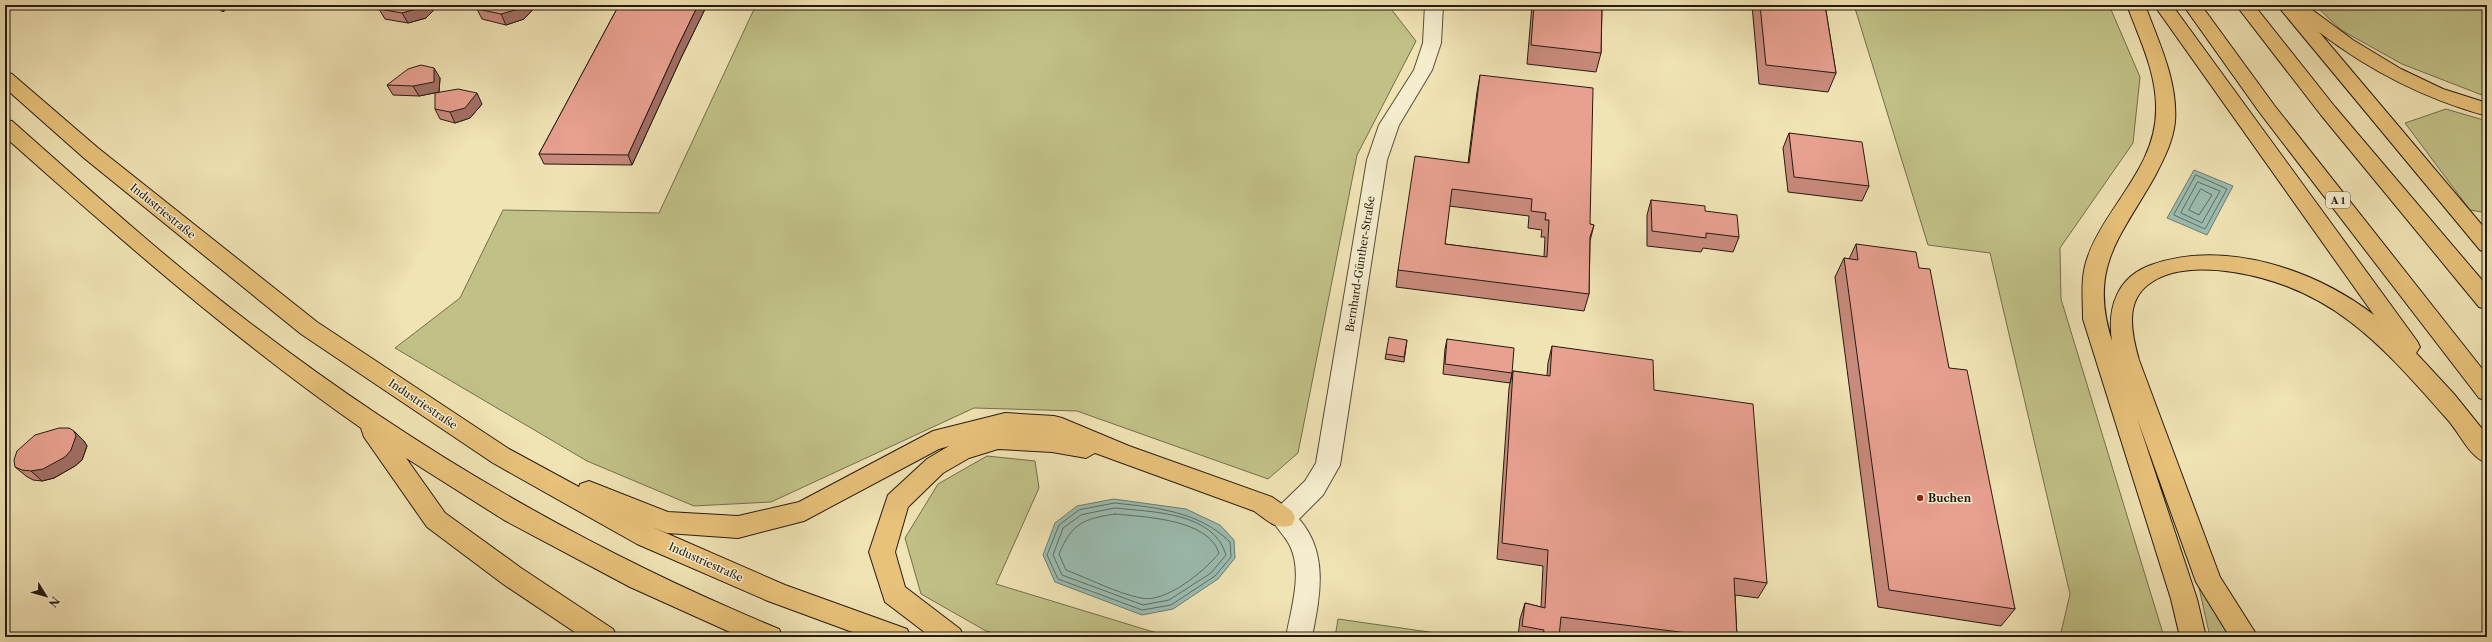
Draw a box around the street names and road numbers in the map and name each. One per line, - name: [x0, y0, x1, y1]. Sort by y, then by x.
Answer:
- street label: Industriestraße: [127, 180, 199, 242]
- road number: A 1: [2326, 192, 2350, 208]
- street label: Bernhard-Günther-Straße: [1342, 195, 1378, 333]
- street label: Industriestraße: [386, 376, 460, 432]
- street label: Industriestraße: [667, 539, 745, 585]

